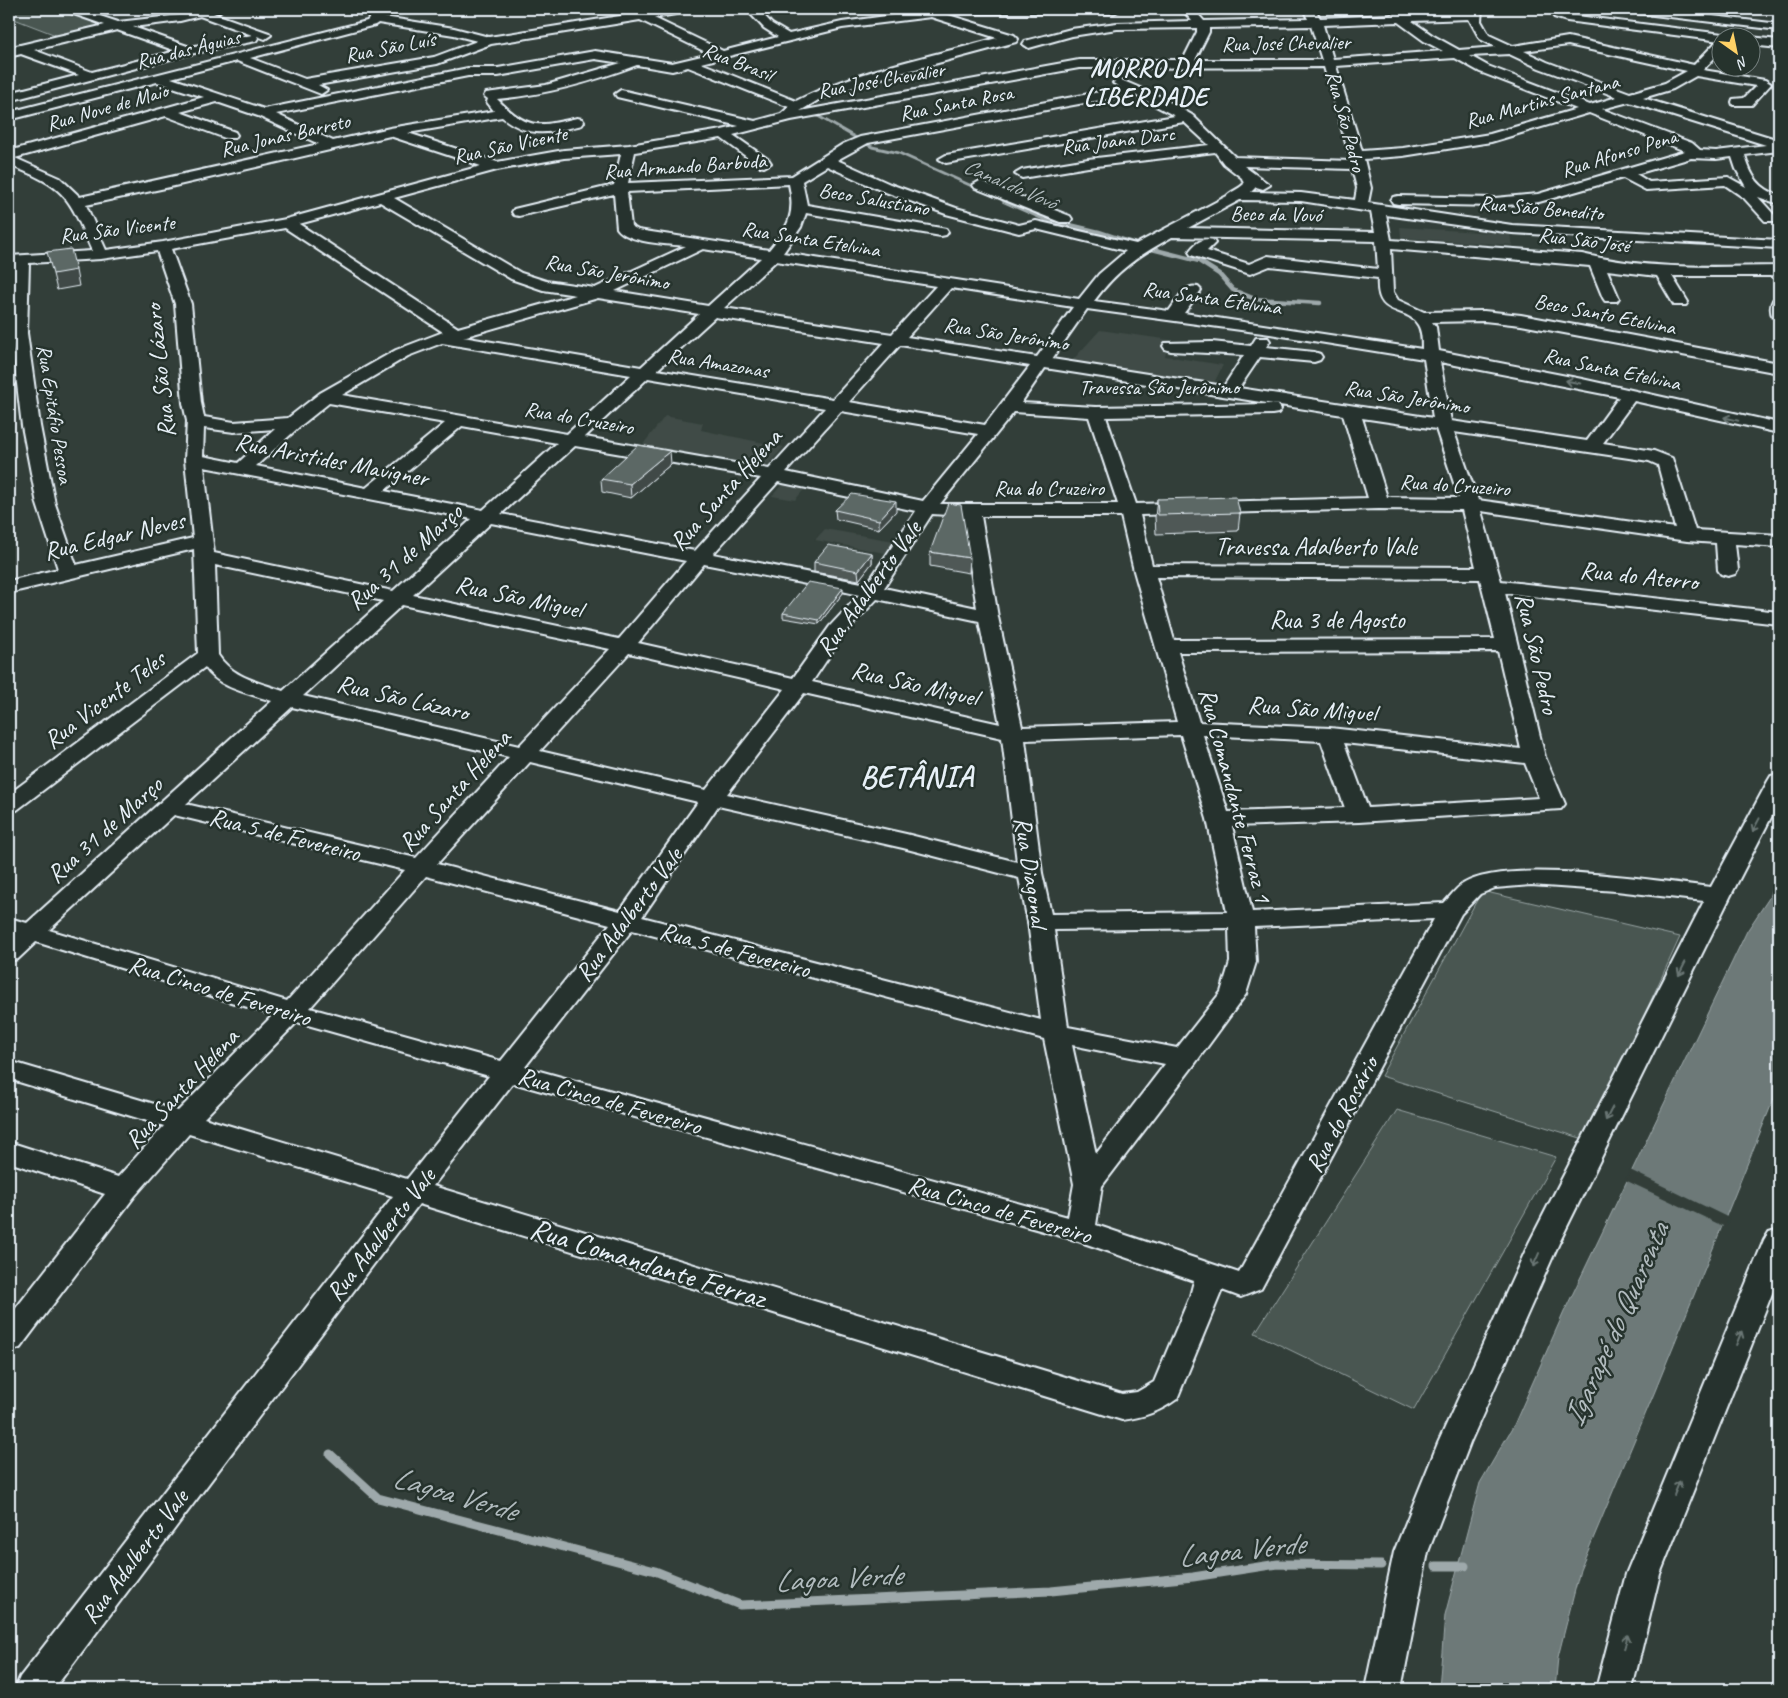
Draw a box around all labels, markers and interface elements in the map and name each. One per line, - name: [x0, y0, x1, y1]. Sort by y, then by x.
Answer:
- street label: Rua das Águias: [133, 23, 245, 74]
- street label: Rua São Luís: [343, 25, 439, 69]
- north arrow: [1710, 28, 1760, 78]
- street label: Rua José Chevalier: [1222, 29, 1353, 57]
- street label: Rua Brasil: [699, 37, 780, 89]
- district label: MORRO DA LIBERDADE: [1084, 52, 1211, 113]
- text: N: [1733, 53, 1751, 73]
- street label: Rua José Chevalier: [815, 56, 949, 104]
- street label: Rua São Pedro: [1320, 68, 1372, 176]
- street label: Rua Martins Santana: [1462, 68, 1623, 134]
- street label: Rua Nove de Maio: [43, 77, 173, 137]
- street label: Rua Santa Rosa: [897, 79, 1017, 127]
- street label: Rua Jonas Barreto: [218, 107, 354, 163]
- street label: Rua São Vicente: [451, 120, 571, 170]
- street label: Rua Joana Darc: [1060, 120, 1177, 160]
- street label: Rua Afonso Pena: [1558, 122, 1682, 183]
- street label: Rua Armando Barbuda: [603, 147, 769, 185]
- water label: Canal do Vovô: [960, 153, 1064, 217]
- street label: Beco Salustiano: [817, 177, 933, 222]
- street label: Rua São Benedito: [1478, 190, 1607, 227]
- street label: Beco da Vovó: [1230, 200, 1324, 228]
- street label: Rua São Vicente: [58, 209, 178, 249]
- street label: Rua Santa Etelvina: [740, 215, 884, 263]
- street label: Rua São José: [1537, 222, 1634, 259]
- street label: Rua São Jerônimo: [543, 248, 674, 296]
- street label: Rua Santa Etelvina: [1141, 275, 1285, 321]
- street label: Beco Santo Etelvina: [1532, 288, 1680, 341]
- street label: Rua São Lázaro: [137, 299, 183, 439]
- street label: Rua São Jerônimo: [942, 311, 1073, 357]
- street label: Rua Amazonas: [666, 342, 772, 384]
- street label: Rua Santa Etelvina: [1541, 342, 1685, 397]
- street label: Rua Epitáfio Pessoa: [31, 343, 79, 487]
- street label: Travessa São Jerônimo: [1079, 374, 1242, 400]
- street label: Rua São Jerônimo: [1343, 374, 1474, 420]
- one-way arrow: [1565, 377, 1581, 387]
- street label: Rua do Cruzeiro: [522, 396, 637, 441]
- one-way arrow: [1724, 414, 1740, 423]
- street label: Rua Santa Helena: [662, 420, 790, 557]
- street label: Rua Aristides Mavigner: [232, 426, 433, 495]
- street label: Rua do Cruzeiro: [1399, 468, 1512, 502]
- street label: Rua do Cruzeiro: [994, 475, 1106, 501]
- street label: Rua 31 de Março: [340, 495, 470, 617]
- street label: Rua Edgar Neves: [41, 504, 190, 568]
- street label: Rua Adalberto Vale: [809, 513, 930, 663]
- street label: Travessa Adalberto Vale: [1215, 531, 1419, 563]
- street label: Rua do Aterro: [1578, 554, 1703, 598]
- street label: Rua São Miguel: [452, 568, 590, 627]
- street label: Rua São Pedro: [1508, 590, 1567, 718]
- street label: Rua 3 de Agosto: [1269, 604, 1406, 636]
- street label: Rua Vicente Teles: [37, 642, 174, 756]
- street label: Rua São Miguel: [848, 654, 986, 715]
- street label: Rua São Lázaro: [334, 667, 475, 729]
- street label: Rua Comandante Ferraz 1: [1191, 684, 1280, 908]
- street label: Rua São Miguel: [1246, 689, 1382, 730]
- street label: Rua Santa Helena: [391, 721, 519, 858]
- district label: BETÂNIA: [860, 758, 976, 796]
- street label: Rua 31 de Março: [40, 768, 170, 890]
- street label: Rua 5 de Fevereiro: [206, 801, 365, 869]
- street label: Rua Diagonal: [1006, 815, 1056, 934]
- one-way arrow: [1751, 817, 1761, 831]
- street label: Rua Adalberto Vale: [568, 840, 691, 988]
- street label: Rua 5 de Fevereiro: [656, 915, 815, 986]
- street label: Rua Cinco de Fevereiro: [125, 948, 316, 1034]
- one-way arrow: [1677, 961, 1686, 976]
- street label: Rua Santa Helena: [118, 1020, 247, 1156]
- street label: Rua do Rosário: [1298, 1048, 1387, 1178]
- street label: Rua Cinco de Fevereiro: [514, 1060, 706, 1143]
- one-way arrow: [1604, 1106, 1613, 1121]
- street label: Rua Adalberto Vale: [319, 1160, 444, 1308]
- street label: Rua Cinco de Fevereiro: [904, 1169, 1096, 1252]
- street label: Rua Comandante Ferraz: [526, 1209, 773, 1318]
- water label: Igarapé do Quarenta: [1553, 1214, 1679, 1432]
- one-way arrow: [1531, 1252, 1541, 1267]
- one-way arrow: [1735, 1331, 1744, 1346]
- water label: Lagoa Verde: [389, 1457, 526, 1531]
- one-way arrow: [1674, 1481, 1683, 1496]
- street label: Rua Adalberto Vale: [74, 1482, 197, 1630]
- water label: Lagoa Verde: [1176, 1523, 1311, 1576]
- water label: Lagoa Verde: [774, 1554, 907, 1600]
- one-way arrow: [1621, 1634, 1631, 1650]

